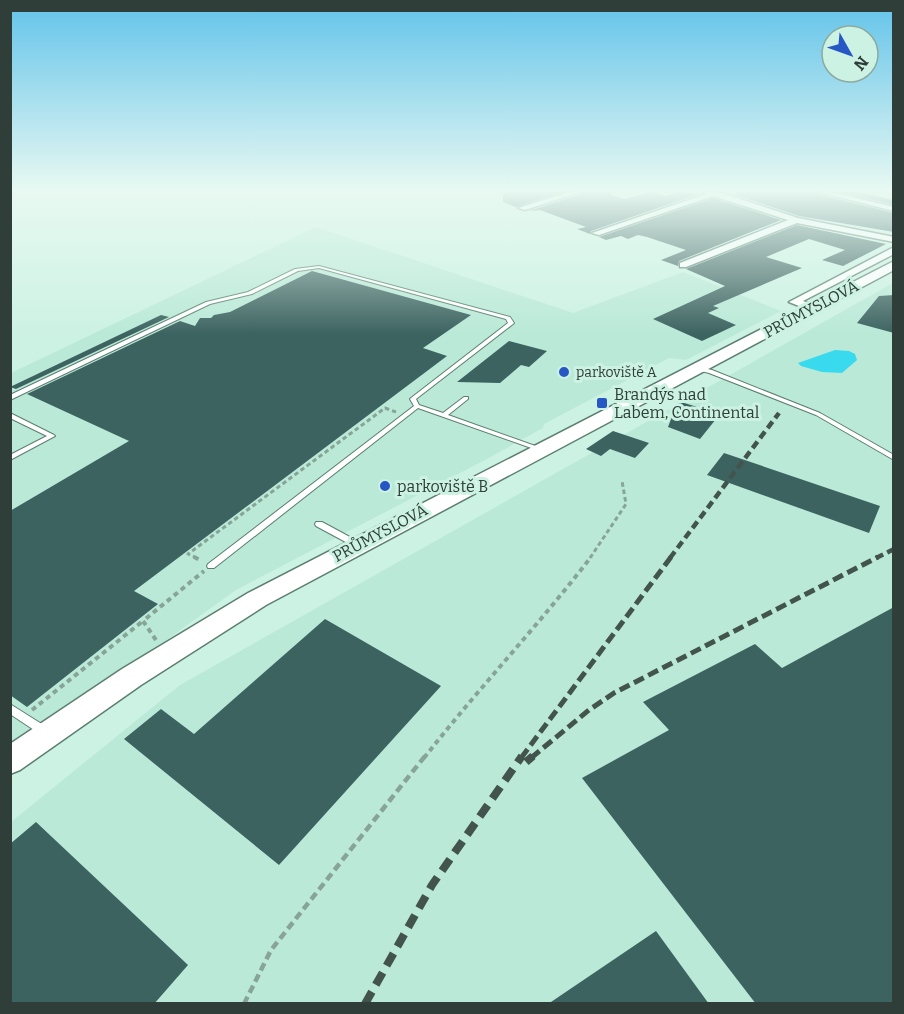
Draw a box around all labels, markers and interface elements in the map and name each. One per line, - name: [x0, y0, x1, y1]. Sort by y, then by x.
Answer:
- north arrow: [820, 24, 880, 84]
- text: N: [850, 52, 872, 74]
- street label: PRŮMYSLOVÁ: [760, 275, 862, 342]
- place label: parkoviště A: [576, 364, 657, 381]
- marker: parkoviště A: [557, 365, 571, 379]
- place label: Brandýs nad Labem, Continental: [614, 385, 760, 422]
- marker: Brandýs nad Labem, Continental: [595, 396, 609, 410]
- place label: parkoviště B: [397, 477, 488, 496]
- marker: parkoviště B: [378, 479, 392, 493]
- street label: PRŮMYSLOVÁ: [329, 499, 431, 566]

